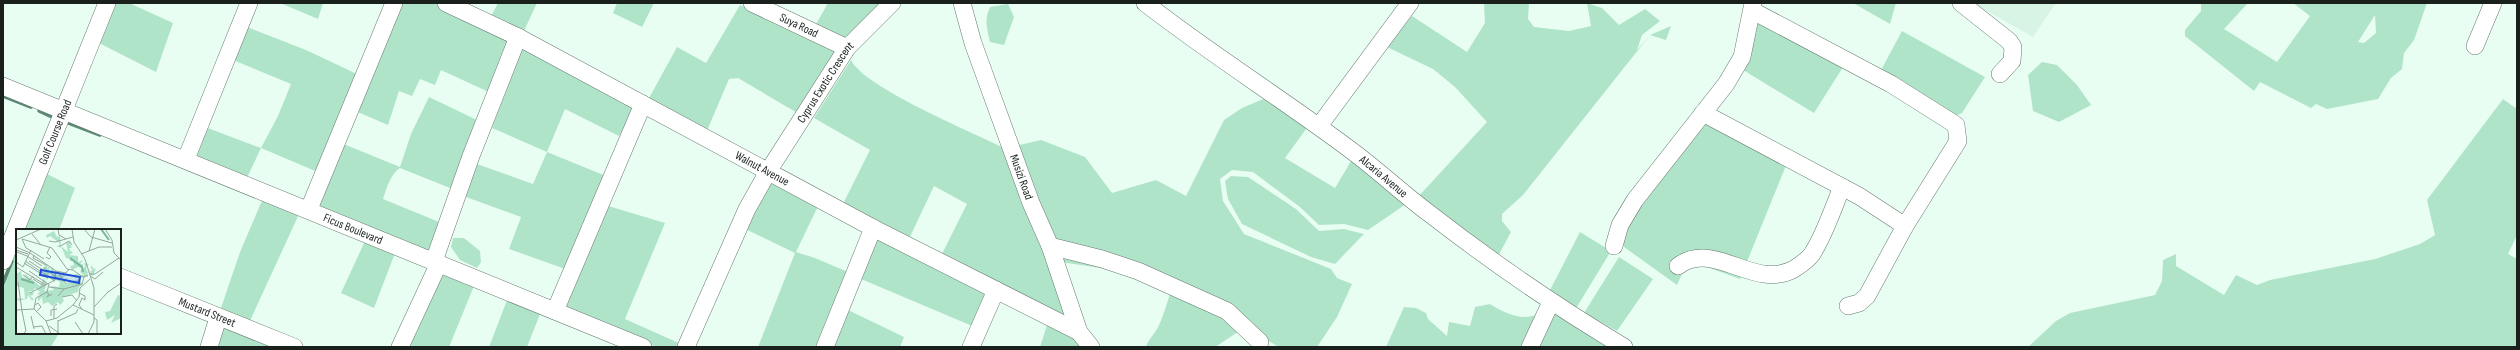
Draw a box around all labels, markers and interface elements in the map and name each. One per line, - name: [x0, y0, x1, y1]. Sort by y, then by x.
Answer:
- street label: Suya Road: [777, 10, 821, 41]
- street label: Cyprus Exotic Crescent: [794, 38, 857, 126]
- street label: Golf Course Road: [35, 97, 75, 167]
- street label: Walnut Avenue: [733, 148, 792, 189]
- street label: Alcaria Avenue: [1356, 151, 1411, 201]
- street label: Musizi Road: [1006, 152, 1037, 202]
- street label: Ficus Boulevard: [321, 210, 385, 248]
- inset map: [16, 229, 121, 334]
- street label: Mustard Street: [176, 294, 238, 330]

